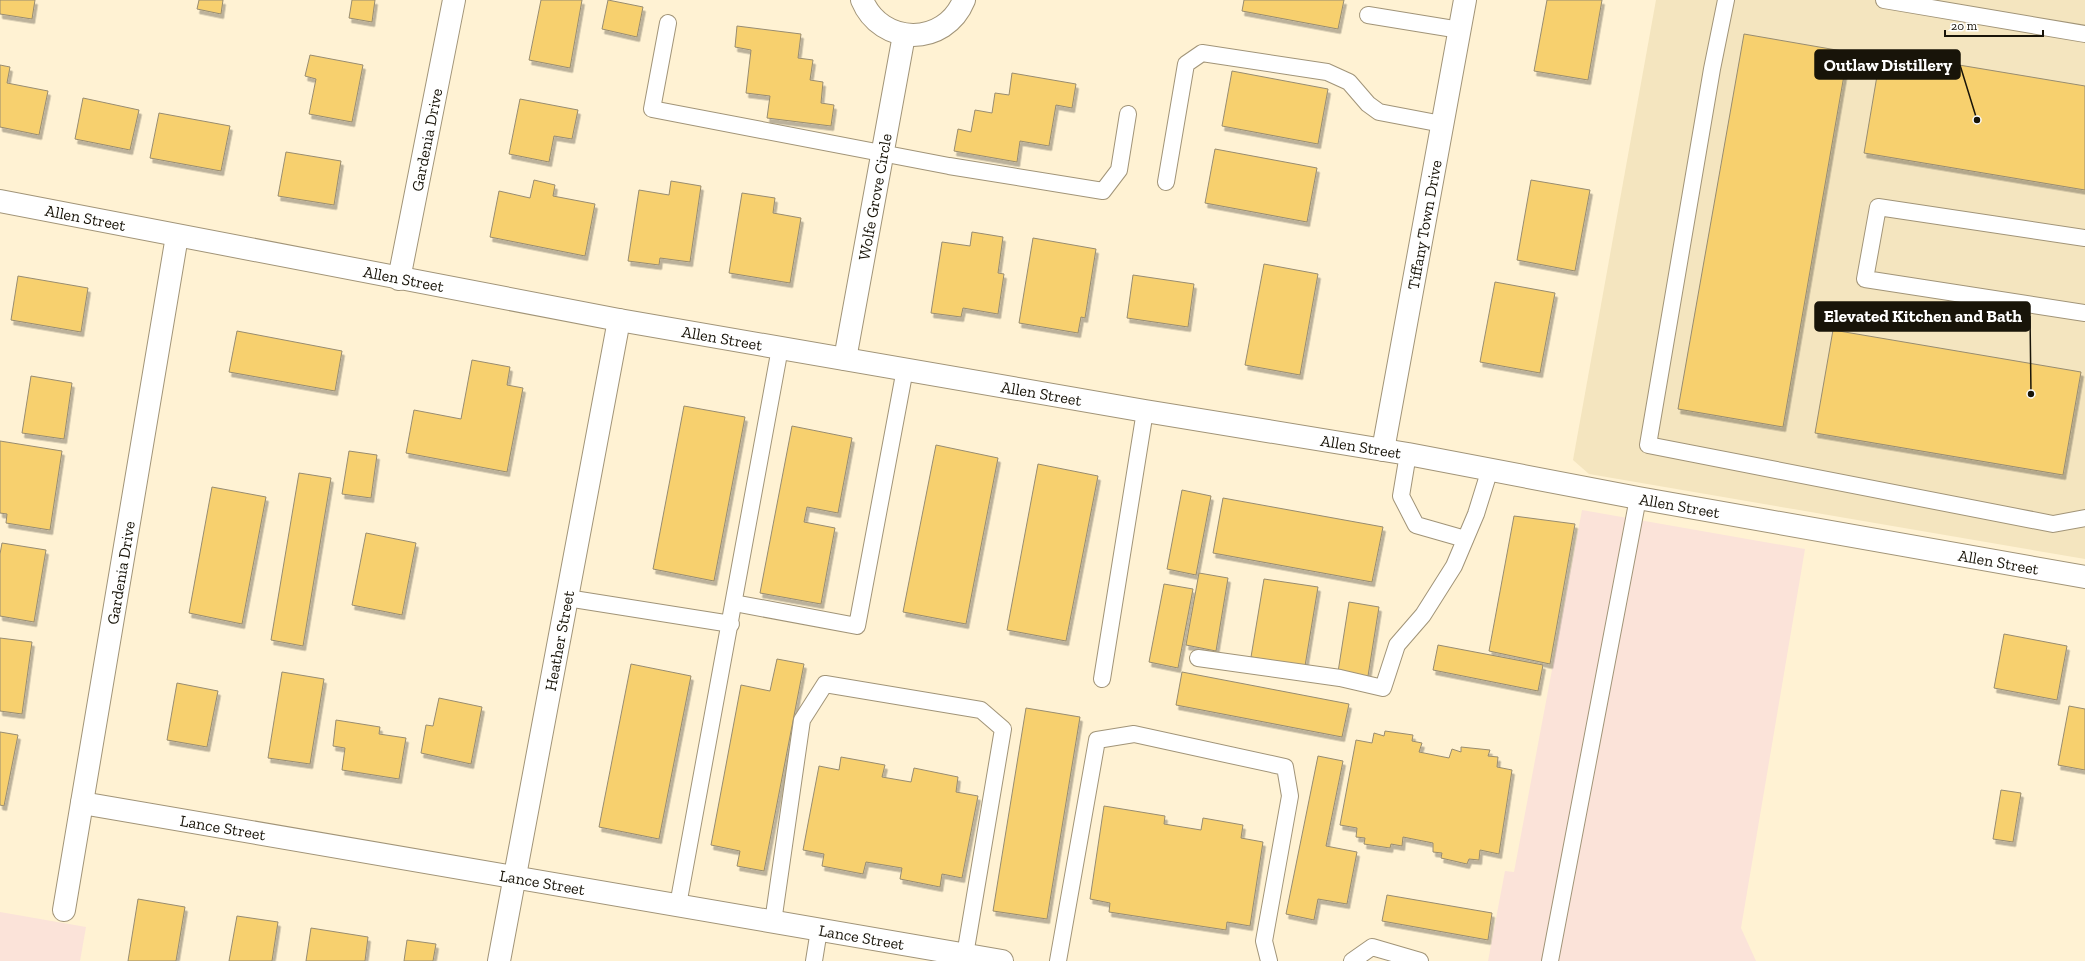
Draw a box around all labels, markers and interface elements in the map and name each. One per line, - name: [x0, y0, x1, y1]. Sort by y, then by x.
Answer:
- scale bar: [1945, 12, 2043, 38]
- text: 20 m: [1951, 19, 1978, 33]
- callout: Outlaw Distillery: [1815, 50, 1960, 79]
- text: Outlaw Distillery: [1824, 55, 1952, 75]
- street label: Gardenia Drive: [407, 87, 446, 193]
- street label: Wolfe Grove Circle: [854, 132, 895, 262]
- street label: Tiffany Town Drive: [1403, 158, 1445, 291]
- street label: Allen Street: [44, 200, 127, 234]
- street label: Allen Street: [362, 262, 445, 296]
- callout: Elevated Kitchen and Bath: [1815, 302, 2030, 331]
- text: Elevated Kitchen and Bath: [1824, 306, 2022, 326]
- street label: Allen Street: [680, 322, 764, 354]
- street label: Allen Street: [1000, 377, 1083, 409]
- street label: Allen Street: [1319, 430, 1403, 462]
- street label: Allen Street: [1638, 489, 1721, 522]
- street label: Gardenia Drive: [103, 520, 139, 626]
- street label: Allen Street: [1957, 545, 2040, 578]
- street label: Heather Street: [540, 589, 578, 692]
- street label: Lance Street: [179, 811, 267, 844]
- street label: Lance Street: [498, 865, 587, 899]
- street label: Lance Street: [817, 920, 906, 954]

